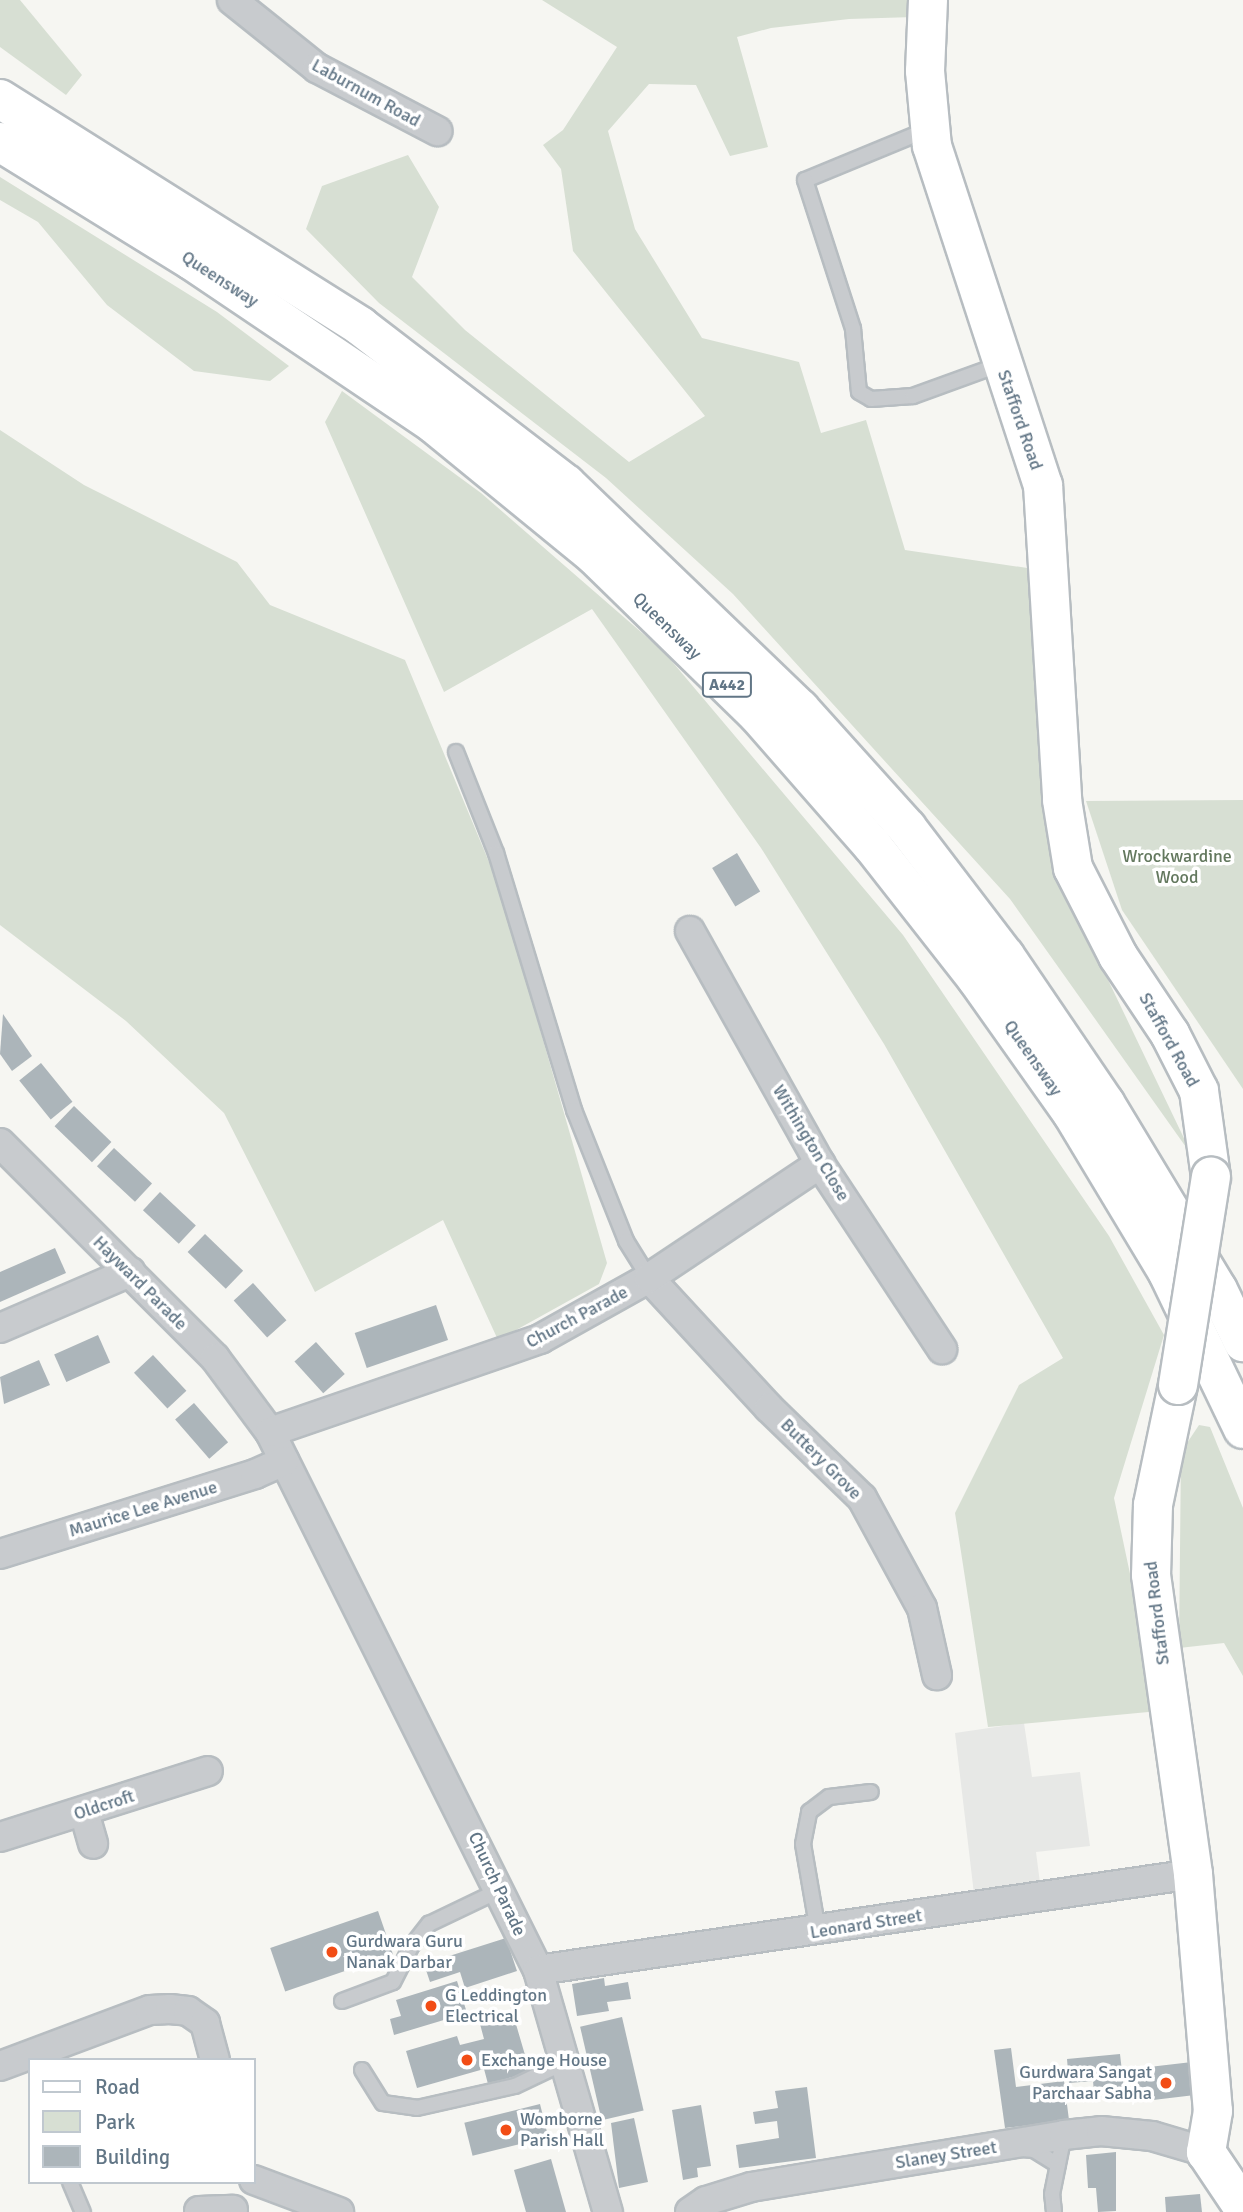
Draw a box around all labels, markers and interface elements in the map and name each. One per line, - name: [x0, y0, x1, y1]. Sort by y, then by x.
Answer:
- street label: Laburnum Road: [308, 54, 424, 132]
- street label: Queensway: [177, 246, 263, 312]
- street label: Stafford Road: [993, 367, 1047, 473]
- street label: Queensway: [628, 588, 706, 664]
- road number: A442: [701, 672, 753, 698]
- park label: Wrockwardine Wood: [1122, 846, 1232, 888]
- street label: Stafford Road: [1134, 989, 1204, 1091]
- street label: Queensway: [999, 1016, 1067, 1100]
- street label: Withington Close: [768, 1081, 854, 1205]
- street label: Hayward Parade: [88, 1231, 192, 1335]
- street label: Church Parade: [522, 1281, 632, 1353]
- street label: Buttery Grove: [776, 1414, 866, 1504]
- street label: Maurice Lee Avenue: [66, 1476, 220, 1542]
- street label: Stafford Road: [1140, 1560, 1174, 1666]
- street label: Oldcroft: [71, 1785, 137, 1825]
- street label: Church Parade: [464, 1829, 530, 1939]
- street label: Leonard Street: [808, 1904, 924, 1944]
- place label: Gurdwara Guru Nanak Darbar: [346, 1931, 463, 1974]
- marker: Gurdwara Guru Nanak Darbar: [324, 1944, 340, 1960]
- place label: G Leddington Electrical: [445, 1985, 547, 2028]
- marker: G Leddington Electrical: [423, 1998, 439, 2014]
- place label: Exchange House: [481, 2049, 607, 2071]
- marker: Exchange House: [459, 2052, 475, 2068]
- legend: [28, 2058, 256, 2184]
- place label: Gurdwara Sangat Parchaar Sabha: [1019, 2062, 1152, 2104]
- text: Road: [95, 2074, 140, 2100]
- marker: Gurdwara Sangat Parchaar Sabha: [1158, 2075, 1174, 2091]
- text: Park: [95, 2109, 135, 2135]
- place label: Womborne Parish Hall: [520, 2109, 604, 2152]
- marker: Womborne Parish Hall: [498, 2122, 514, 2138]
- street label: Slaney Street: [894, 2136, 998, 2174]
- text: Building: [95, 2144, 170, 2170]

